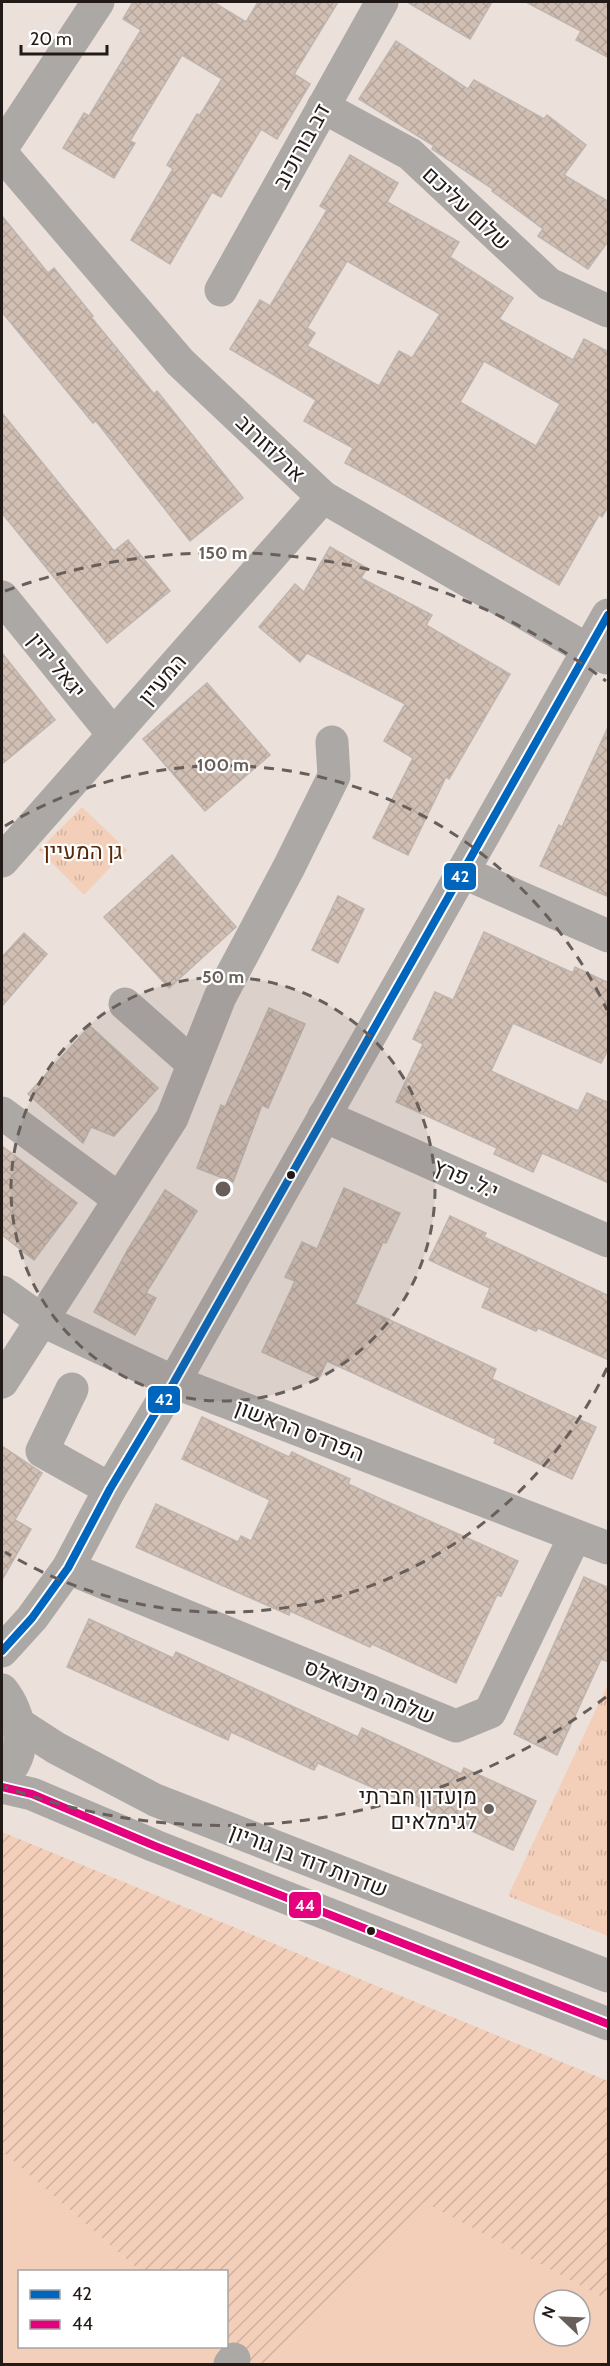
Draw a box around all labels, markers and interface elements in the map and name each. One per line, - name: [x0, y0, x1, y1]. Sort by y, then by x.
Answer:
- scale bar: [21, 18, 106, 56]
- text: 20 m: [30, 28, 72, 50]
- street label: דב בורוכוב: [267, 99, 336, 194]
- street label: שלום עליכם: [417, 161, 516, 256]
- street label: ארלוזורוב: [230, 409, 311, 488]
- text: 150 m: [199, 542, 247, 564]
- street label: יגאל ידין: [22, 627, 91, 704]
- street label: המעיין: [133, 648, 192, 711]
- text: 100 m: [197, 754, 249, 776]
- park label: גן המעיין: [43, 838, 123, 865]
- line badge: 42: [443, 862, 477, 891]
- text: 42: [451, 867, 469, 886]
- text: 50 m: [202, 966, 244, 988]
- street label: י.ל. פרץ: [429, 1152, 503, 1205]
- unlabelled marker: [285, 1169, 297, 1181]
- centre of rings: [213, 1179, 233, 1199]
- line badge: 42: [147, 1385, 181, 1414]
- text: 42: [155, 1390, 173, 1409]
- street label: הפרדס הראשון: [231, 1393, 368, 1467]
- street label: שלמה מיכואלס: [300, 1653, 439, 1730]
- place label: מןעדון חברתי לגימלאים: [359, 1783, 477, 1835]
- marker: מןעדון חברתי לגימלאים: [482, 1802, 496, 1816]
- street label: שדרות דוד בן גוריון: [226, 1818, 392, 1903]
- line badge: 44: [288, 1891, 322, 1919]
- text: 44: [295, 1896, 315, 1915]
- unlabelled marker: [365, 1925, 377, 1937]
- legend: [18, 2270, 228, 2348]
- text: 42: [72, 2283, 92, 2305]
- north arrow: [532, 2288, 592, 2348]
- text: N: [538, 2303, 560, 2321]
- text: 44: [72, 2313, 93, 2335]

